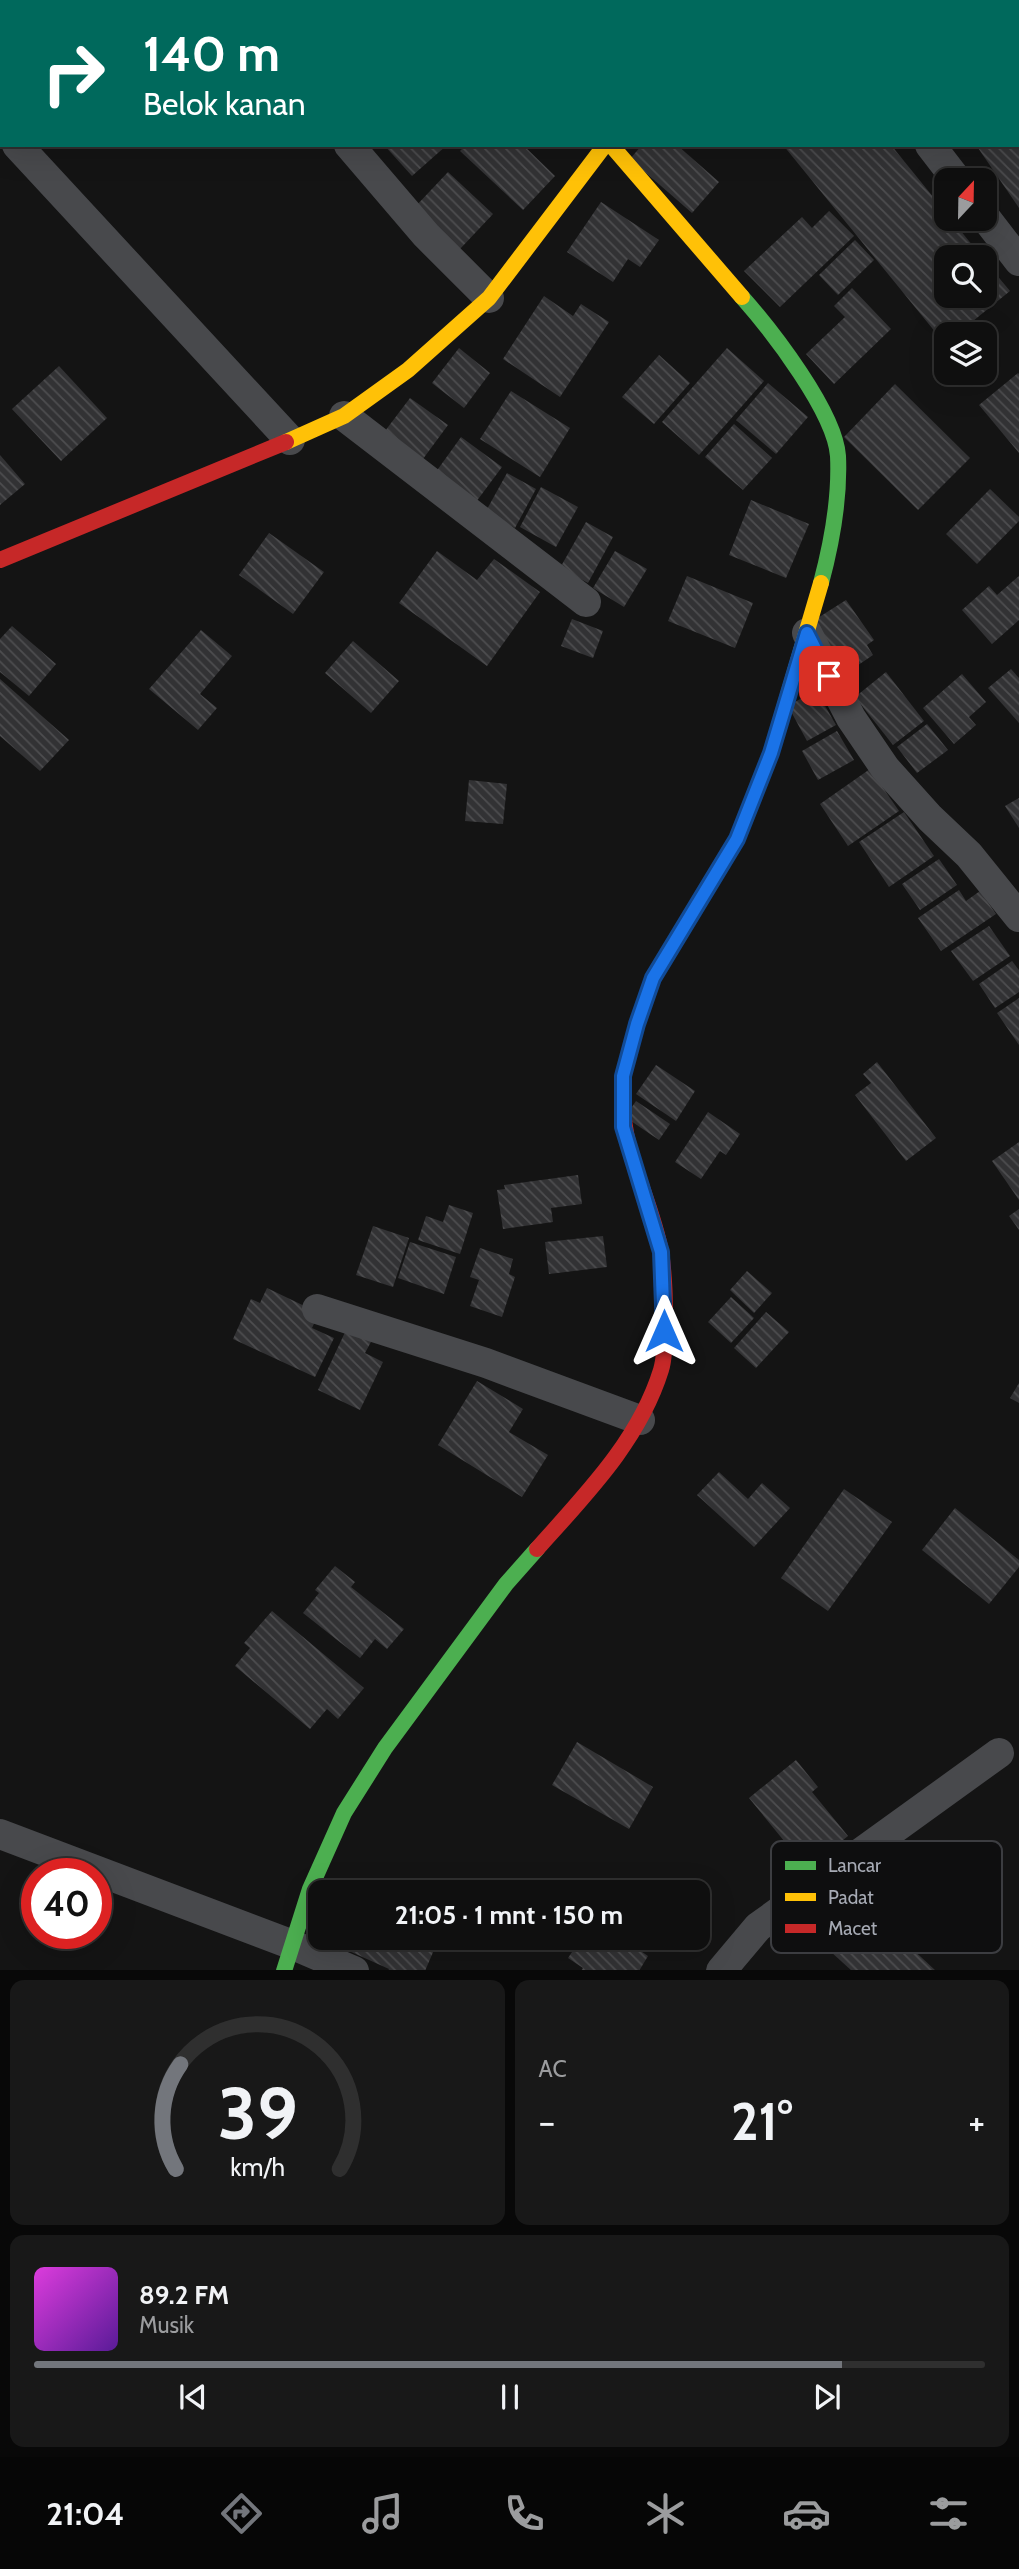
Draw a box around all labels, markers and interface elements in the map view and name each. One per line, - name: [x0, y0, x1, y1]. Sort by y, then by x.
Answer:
- text: 140 m: [143, 24, 280, 83]
- icon: right: [28, 28, 119, 119]
- text: Belok kanan: [143, 84, 306, 123]
- north arrow: [934, 168, 998, 231]
- map controls: [934, 168, 997, 385]
- button: search: [934, 245, 997, 308]
- button: layers: [934, 322, 997, 385]
- pin: [799, 646, 859, 706]
- icon: arrive: [810, 657, 848, 695]
- position arrow: [627, 1294, 701, 1368]
- legend: [771, 1841, 1002, 1953]
- text: Lancar: [828, 1854, 881, 1877]
- speed limit sign: 40: [21, 1858, 112, 1949]
- text: Padat: [828, 1886, 874, 1909]
- text: 21:05 · 1 mnt · 150 m: [395, 1899, 623, 1931]
- text: Macet: [828, 1917, 878, 1940]
- text: AC: [539, 2055, 567, 2083]
- text: 39: [217, 2069, 297, 2157]
- text: 21°: [731, 2090, 793, 2153]
- text: −: [539, 2098, 555, 2145]
- text: +: [968, 2098, 985, 2145]
- text: km/h: [230, 2151, 285, 2181]
- text: 89.2 FM: [139, 2279, 229, 2311]
- text: Musik: [139, 2311, 194, 2339]
- icon: previous: [174, 2378, 212, 2416]
- icon: pause: [491, 2378, 529, 2416]
- icon: next: [808, 2378, 846, 2416]
- icon: directions: [217, 2489, 266, 2538]
- icon: music: [358, 2489, 407, 2538]
- icon: phone: [500, 2489, 549, 2538]
- icon: climate: [641, 2489, 690, 2538]
- icon: car: [782, 2489, 831, 2538]
- icon: filters: [924, 2489, 973, 2538]
- text: 21:04: [46, 2494, 125, 2533]

